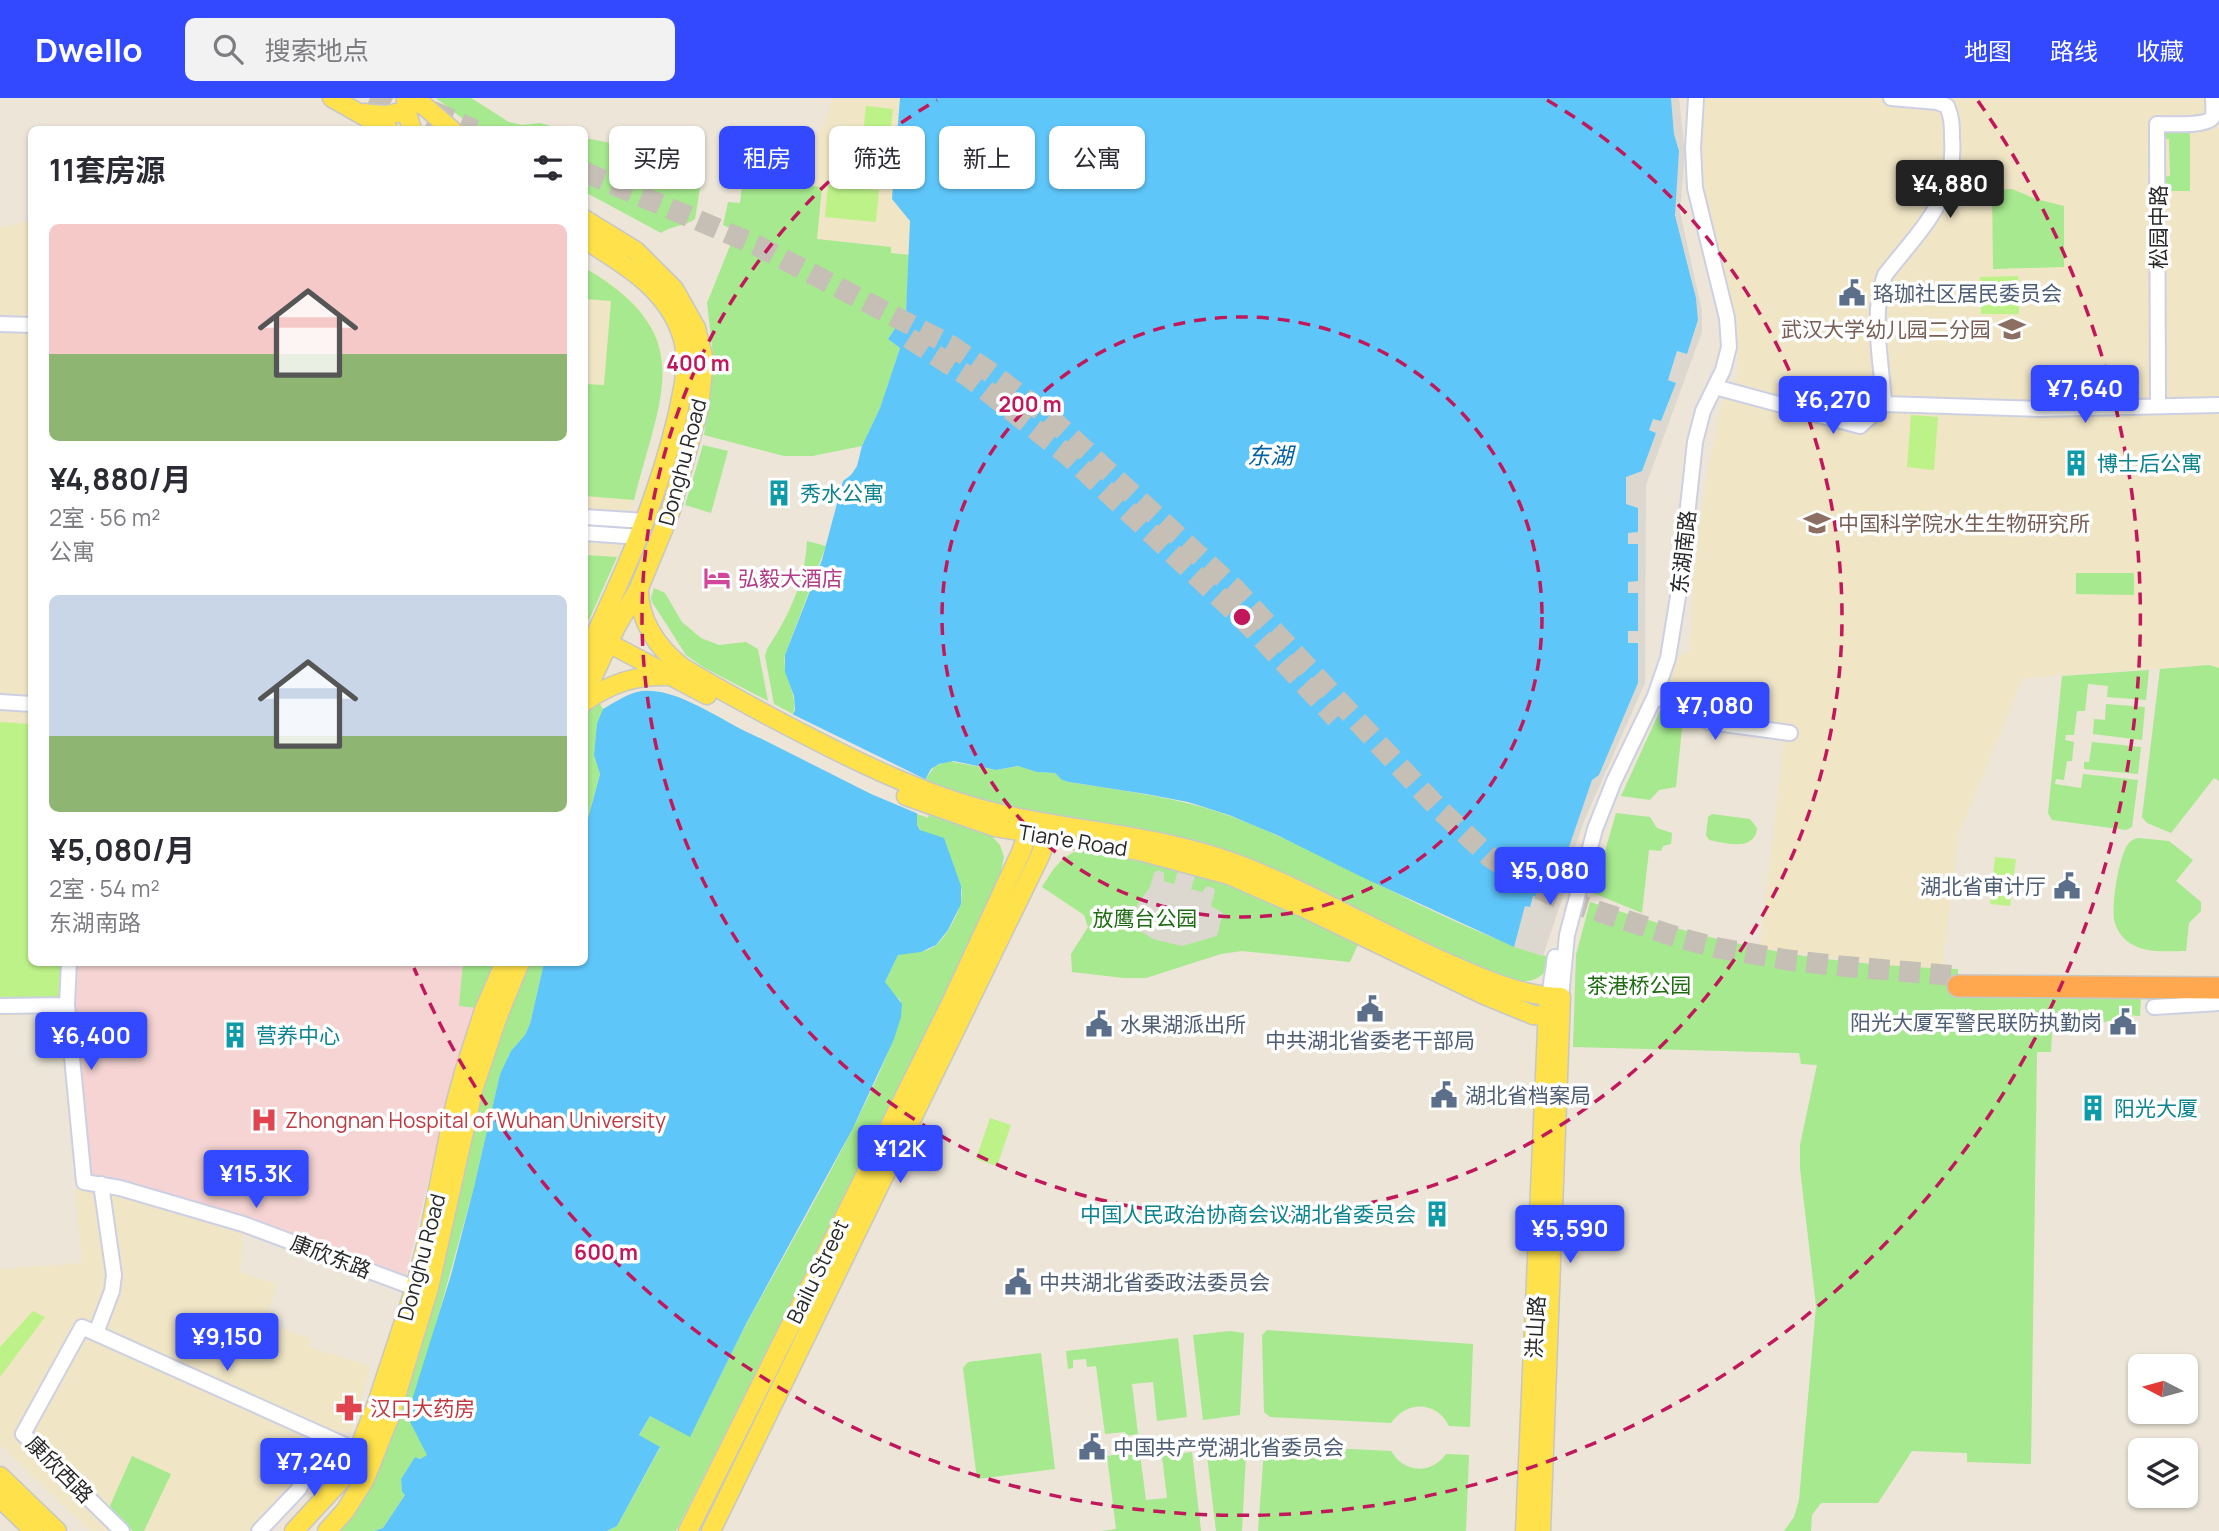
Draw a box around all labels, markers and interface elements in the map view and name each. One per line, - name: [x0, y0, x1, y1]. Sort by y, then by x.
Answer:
- search box: [185, 18, 675, 81]
- text: Dwello: [35, 27, 143, 72]
- icon: search: [209, 30, 247, 68]
- text: 搜索地点: [265, 32, 369, 68]
- text: 地图: [1964, 34, 2012, 67]
- text: 路线: [2050, 34, 2098, 67]
- text: 收藏: [2136, 34, 2184, 67]
- chip: 买房: [609, 126, 705, 189]
- chip: 租房: [719, 126, 815, 189]
- chip: 筛选: [829, 126, 925, 189]
- chip: 新上: [939, 126, 1035, 189]
- chip: 公寓: [1049, 126, 1145, 189]
- text: 11套房源: [49, 149, 165, 190]
- icon: filters: [529, 149, 567, 187]
- pin: ¥4,880: [1893, 160, 2007, 220]
- text: ¥4,880: [1912, 167, 1988, 199]
- street label: 松园中路: [2144, 185, 2172, 269]
- icon: home: [245, 270, 371, 396]
- public building icon: 珞珈社区居民委员会: [1837, 278, 1867, 308]
- place label: 珞珈社区居民委员会: [1873, 279, 2062, 307]
- school or university icon: 武汉大学幼儿园二分园: [1997, 314, 2027, 344]
- place label: 武汉大学幼儿园二分园: [1781, 315, 1991, 343]
- text: 400 m: [666, 349, 730, 377]
- pin: ¥7,640: [2028, 366, 2142, 425]
- text: ¥7,640: [2047, 372, 2123, 404]
- pin: ¥6,270: [1776, 376, 1890, 436]
- text: ¥6,270: [1795, 383, 1871, 415]
- text: 200 m: [998, 390, 1062, 418]
- street label: Donghu Road: [652, 395, 712, 529]
- water label: 东湖: [1247, 439, 1296, 471]
- building icon: 博士后公寓: [2061, 448, 2091, 478]
- place label: 博士后公寓: [2097, 449, 2202, 477]
- text: ¥4,880/月: [49, 458, 192, 499]
- building icon: 秀水公寓: [764, 478, 794, 508]
- place label: 秀水公寓: [800, 479, 884, 507]
- text: 2室 · 56 m²: [49, 501, 160, 533]
- school or university icon: 中国科学院水生生物研究所: [1802, 508, 1832, 538]
- street label: 东湖南路: [1665, 509, 1701, 595]
- place label: 中国科学院水生生物研究所: [1838, 509, 2090, 537]
- text: 公寓: [49, 535, 95, 567]
- hotel icon: 弘毅大酒店: [702, 563, 732, 593]
- place label: 弘毅大酒店: [738, 564, 843, 592]
- centre of rings: [1230, 605, 1254, 629]
- icon: home: [245, 641, 371, 767]
- pin: ¥7,080: [1658, 682, 1772, 742]
- text: ¥7,080: [1676, 689, 1754, 721]
- street label: Tian'e Road: [1016, 818, 1130, 862]
- text: ¥5,080/月: [49, 829, 195, 870]
- pin: ¥5,080: [1493, 848, 1607, 907]
- text: ¥5,080: [1511, 854, 1589, 886]
- public building icon: 湖北省审计厅: [2052, 871, 2082, 901]
- text: 2室 · 54 m²: [49, 872, 160, 904]
- place label: 湖北省审计厅: [1920, 872, 2046, 900]
- park label: 放鹰台公园: [1093, 904, 1198, 932]
- text: 东湖南路: [49, 906, 141, 938]
- park label: 茶港桥公园: [1587, 971, 1692, 999]
- public building icon: 中共湖北省委老干部局: [1355, 994, 1385, 1024]
- public building icon: 阳光大厦军警民联防执勤岗: [2108, 1007, 2138, 1037]
- place label: 阳光大厦军警民联防执勤岗: [1850, 1008, 2102, 1036]
- public building icon: 水果湖派出所: [1084, 1009, 1114, 1039]
- place label: 水果湖派出所: [1120, 1010, 1246, 1038]
- pin: ¥6,400: [34, 1012, 148, 1072]
- text: ¥6,400: [51, 1019, 131, 1051]
- building icon: 营养中心: [220, 1020, 250, 1050]
- place label: 营养中心: [256, 1021, 340, 1049]
- place label: 中共湖北省委老干部局: [1265, 1026, 1475, 1054]
- public building icon: 湖北省档案局: [1429, 1080, 1459, 1110]
- place label: 湖北省档案局: [1465, 1081, 1591, 1109]
- building icon: 阳光大厦: [2078, 1093, 2108, 1123]
- place label: 阳光大厦: [2114, 1094, 2198, 1122]
- hospital icon: Zhongnan Hospital of Wuhan University: [249, 1105, 279, 1135]
- place label: Zhongnan Hospital of Wuhan University: [285, 1106, 666, 1134]
- pin: ¥12K: [859, 1126, 941, 1185]
- text: ¥12K: [874, 1132, 926, 1164]
- pin: ¥15.3K: [199, 1150, 313, 1210]
- text: ¥15.3K: [220, 1157, 292, 1189]
- street label: Donghu Road: [391, 1190, 451, 1324]
- building icon: 中国人民政治协商会议湖北省委员会: [1422, 1199, 1452, 1229]
- place label: 中国人民政治协商会议湖北省委员会: [1080, 1200, 1416, 1228]
- pin: ¥5,590: [1513, 1206, 1627, 1265]
- text: ¥5,590: [1531, 1212, 1609, 1244]
- street label: Bailu Street: [780, 1214, 854, 1328]
- street label: 康欣东路: [287, 1228, 375, 1284]
- text: 600 m: [574, 1238, 638, 1266]
- public building icon: 中共湖北省委政法委员会: [1003, 1267, 1033, 1297]
- place label: 中共湖北省委政法委员会: [1039, 1268, 1270, 1296]
- street label: 洪山路: [1519, 1295, 1551, 1359]
- pin: ¥9,150: [170, 1314, 284, 1373]
- text: ¥9,150: [191, 1320, 263, 1352]
- north arrow: [2128, 1354, 2198, 1424]
- map controls: [2128, 1354, 2198, 1508]
- pharmacy icon: 汉口大药房: [334, 1393, 364, 1423]
- place label: 汉口大药房: [370, 1394, 475, 1422]
- street label: 康欣西路: [20, 1429, 100, 1509]
- public building icon: 中国共产党湖北省委员会: [1077, 1432, 1107, 1462]
- place label: 中国共产党湖北省委员会: [1113, 1433, 1344, 1461]
- pin: ¥7,240: [257, 1438, 371, 1498]
- button: layers: [2128, 1438, 2198, 1508]
- text: ¥7,240: [276, 1445, 352, 1477]

